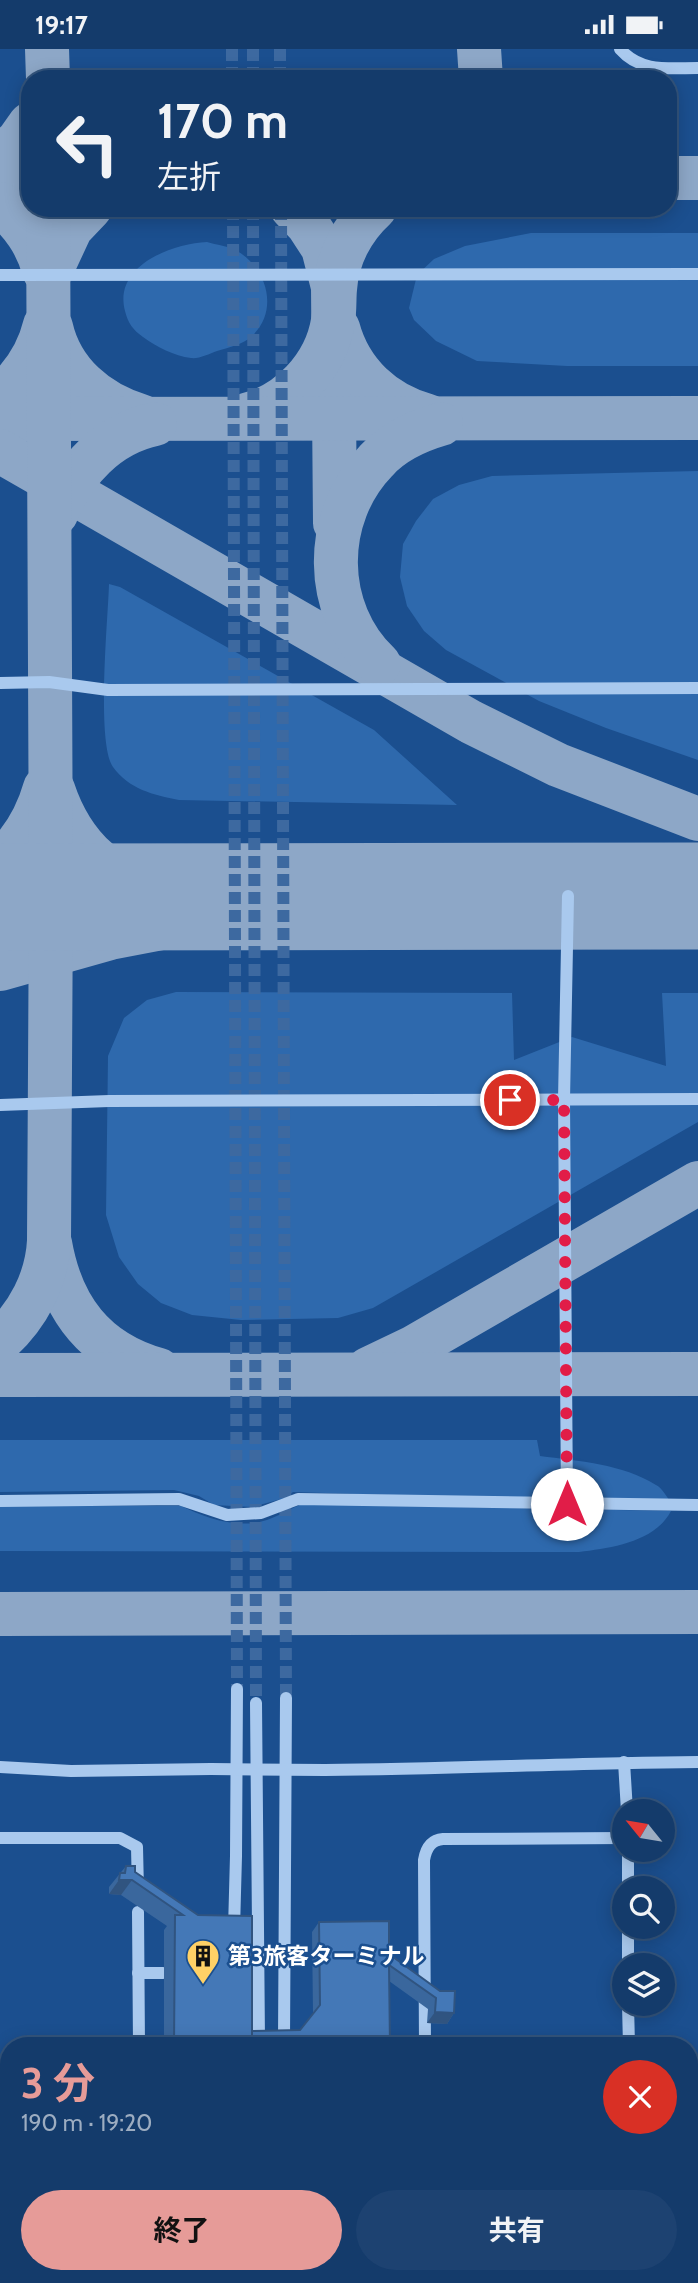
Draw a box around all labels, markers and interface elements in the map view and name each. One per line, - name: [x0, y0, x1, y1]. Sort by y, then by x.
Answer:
- text: 19:17: [35, 9, 88, 41]
- text: 170 m: [157, 91, 288, 150]
- icon: left: [42, 98, 133, 189]
- text: 左折: [157, 157, 221, 196]
- pin: [480, 1070, 540, 1130]
- icon: arrive: [491, 1081, 529, 1119]
- position arrow: [530, 1467, 604, 1541]
- north arrow: [612, 1799, 676, 1862]
- map controls: [612, 1799, 675, 2016]
- button: search: [612, 1876, 675, 1939]
- building icon: 第3旅客ターミナル: [184, 1937, 222, 1986]
- place label: 第3旅客ターミナル: [228, 1942, 424, 1970]
- button: layers: [612, 1953, 675, 2016]
- text: 3 分: [21, 2057, 95, 2109]
- button: close: [603, 2060, 677, 2134]
- text: 190 m · 19:20: [21, 2109, 152, 2137]
- button: 終了: [21, 2190, 342, 2270]
- button: 共有: [356, 2190, 677, 2270]

